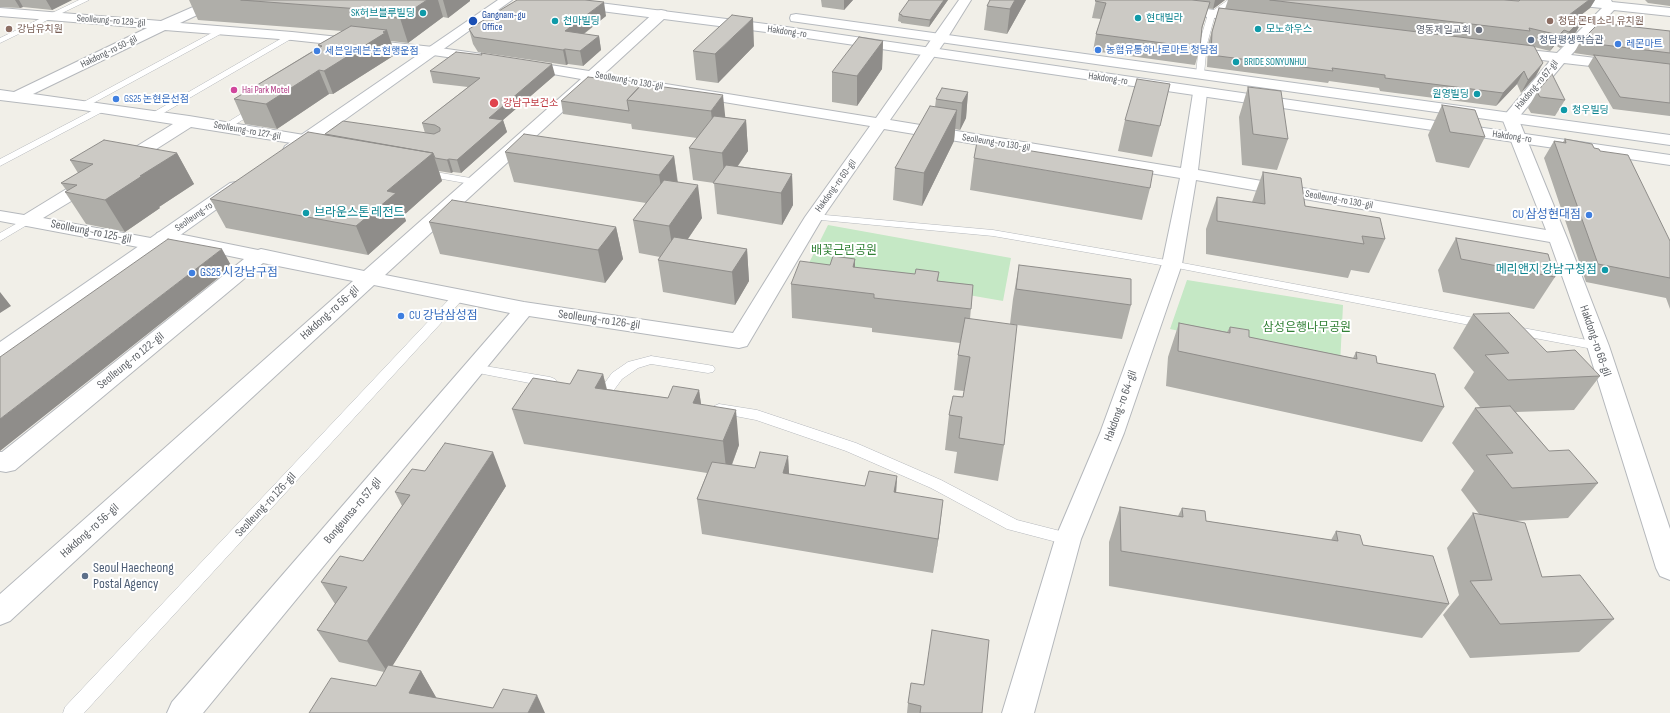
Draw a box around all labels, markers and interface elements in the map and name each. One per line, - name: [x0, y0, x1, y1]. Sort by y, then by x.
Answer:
- place label: SK허브블루빌딩: [351, 7, 415, 19]
- marker: SK허브블루빌딩: [418, 8, 428, 18]
- place label: Gangnam-gu Office: [482, 9, 526, 32]
- place label: 현대빌라: [1146, 12, 1183, 24]
- street label: Seolleung-ro 129-gil: [76, 13, 146, 29]
- marker: 현대빌라: [1133, 13, 1143, 23]
- marker: Gangnam-gu Office: [467, 15, 479, 27]
- place label: 천마빌딩: [563, 15, 600, 27]
- place label: 청담 몬테소리 유치원: [1558, 15, 1644, 27]
- marker: 천마빌딩: [550, 16, 560, 26]
- marker: 청담 몬테소리 유치원: [1545, 16, 1555, 26]
- place label: 강남유치원: [17, 23, 63, 35]
- street label: Hakdong-ro: [766, 23, 808, 41]
- place label: 모노하우스: [1266, 23, 1312, 35]
- marker: 강남유치원: [4, 24, 14, 34]
- marker: 모노하우스: [1253, 24, 1263, 34]
- place label: 영동제일교회: [1416, 24, 1471, 36]
- marker: 영동제일교회: [1474, 25, 1484, 35]
- street label: Hakdong-ro 50-gil: [79, 33, 139, 71]
- place label: 청담평생학습관: [1539, 34, 1603, 46]
- marker: 청담평생학습관: [1526, 35, 1536, 45]
- place label: 레몬마트: [1626, 38, 1663, 50]
- marker: 레몬마트: [1613, 39, 1623, 49]
- place label: 농협유통하나로마트 청담점: [1106, 44, 1218, 56]
- place label: 세븐일레븐 논현행운점: [325, 45, 419, 57]
- marker: 농협유통하나로마트 청담점: [1093, 45, 1103, 55]
- marker: 세븐일레븐 논현행운점: [312, 46, 322, 56]
- place label: BRIDE SONYUNHUI: [1244, 56, 1306, 68]
- marker: BRIDE SONYUNHUI: [1231, 57, 1241, 67]
- street label: Hakdong-ro 67-gil: [1513, 58, 1561, 112]
- street label: Seolleung-ro 130-gil: [594, 69, 664, 93]
- street label: Hakdong-ro: [1087, 70, 1129, 88]
- place label: Hai Park Motel: [242, 84, 290, 96]
- marker: Hai Park Motel: [229, 85, 239, 95]
- place label: 원영빌딩: [1432, 88, 1469, 100]
- marker: 원영빌딩: [1472, 89, 1482, 99]
- place label: GS25 논현은선점: [124, 93, 189, 105]
- marker: GS25 논현은선점: [111, 94, 121, 104]
- marker: 강남구보건소: [488, 97, 500, 109]
- place label: 강남구보건소: [503, 97, 558, 109]
- place label: 청우빌딩: [1572, 104, 1609, 116]
- marker: 청우빌딩: [1559, 105, 1569, 115]
- street label: Seolleung-ro 127-gil: [213, 119, 281, 143]
- street label: Hakdong-ro: [1491, 128, 1533, 146]
- street label: Seolleung-ro 130-gil: [961, 132, 1031, 154]
- street label: Hakdong-ro 60-gil: [813, 157, 859, 215]
- street label: Seolleung-ro 130-gil: [1304, 188, 1374, 212]
- street label: Seolleung-ro: [173, 200, 215, 234]
- place label: 브라운스톤 레전드: [314, 206, 404, 220]
- marker: 브라운스톤 레전드: [301, 208, 311, 218]
- place label: CU 삼성현대점: [1512, 208, 1581, 222]
- marker: CU 삼성현대점: [1584, 210, 1594, 220]
- street label: Seolleung-ro 125-gil: [49, 217, 133, 247]
- park label: 배꽃근린공원: [811, 244, 877, 258]
- place label: 메리앤지 강남구청점: [1496, 263, 1597, 277]
- marker: 메리앤지 강남구청점: [1600, 265, 1610, 275]
- place label: GS25 시강남구점: [200, 266, 278, 280]
- marker: GS25 시강남구점: [187, 268, 197, 278]
- street label: Hakdong-ro 56-gil: [298, 283, 362, 343]
- street label: Hakdong-ro 68-gil: [1576, 304, 1614, 378]
- street label: Seolleung-ro 126-gil: [557, 307, 641, 333]
- place label: CU 강남삼성점: [409, 309, 478, 323]
- marker: CU 강남삼성점: [396, 311, 406, 321]
- park label: 삼성은행나무공원: [1263, 321, 1351, 335]
- street label: Seolleung-ro 122-gil: [95, 330, 167, 392]
- street label: Hakdong-ro 64-gil: [1102, 369, 1140, 443]
- street label: Seolleung-ro 126-gil: [233, 470, 299, 540]
- street label: Bongeunsa-ro 57-gil: [321, 475, 385, 547]
- street label: Hakdong-ro 56-gil: [58, 501, 122, 561]
- place label: Seoul Haecheong Postal Agency: [93, 560, 174, 592]
- marker: Seoul Haecheong Postal Agency: [80, 571, 90, 581]

